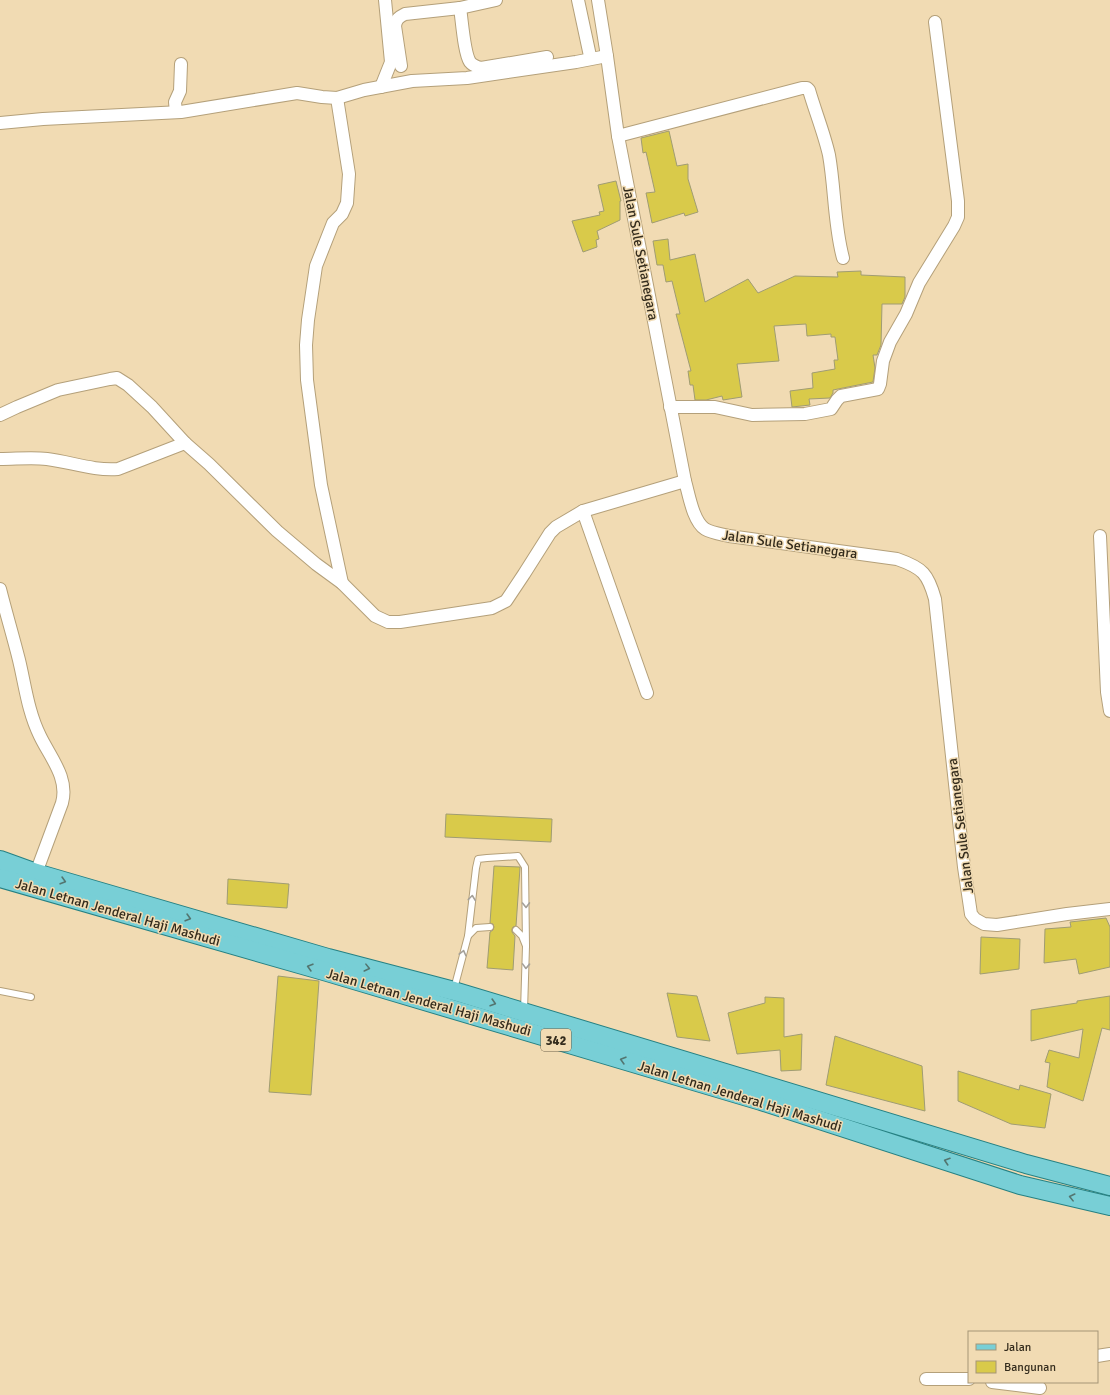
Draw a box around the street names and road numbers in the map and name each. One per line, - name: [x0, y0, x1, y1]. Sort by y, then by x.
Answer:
- street label: Jalan Sule Setianegara: [619, 185, 662, 322]
- street label: Jalan Sule Setianegara: [721, 527, 859, 562]
- street label: Jalan Sule Setianegara: [944, 757, 977, 895]
- street label: Jalan Letnan Jenderal Haji Mashudi: [13, 875, 222, 950]
- street label: Jalan Letnan Jenderal Haji Mashudi: [324, 965, 533, 1040]
- road number: 342: [541, 1029, 571, 1051]
- street label: Jalan Letnan Jenderal Haji Mashudi: [636, 1057, 844, 1136]

